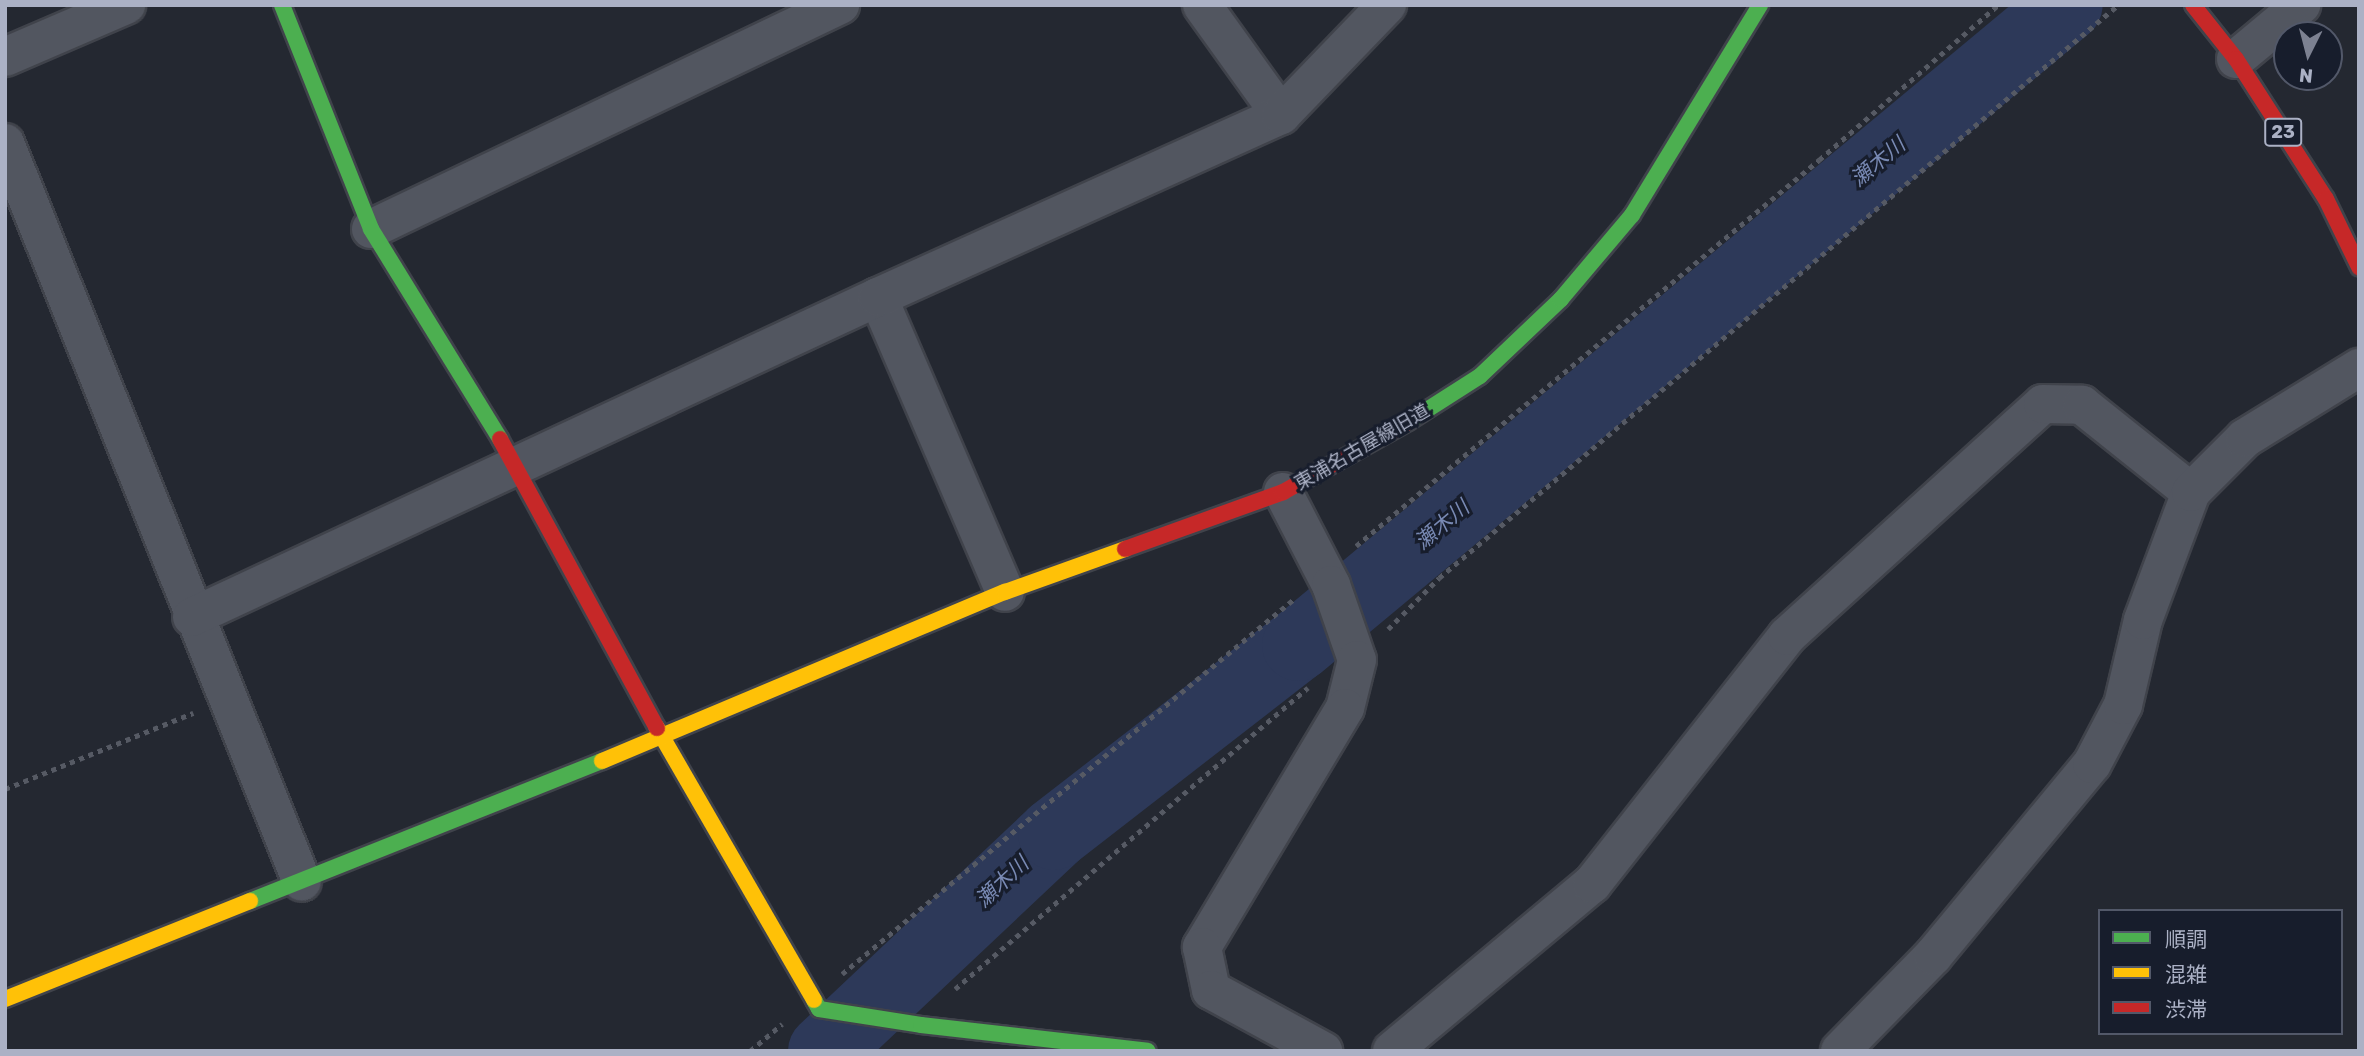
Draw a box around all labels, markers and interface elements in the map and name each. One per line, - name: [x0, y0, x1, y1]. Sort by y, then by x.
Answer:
- north arrow: [2273, 21, 2343, 91]
- text: N: [2298, 63, 2314, 88]
- road number: 23: [2264, 118, 2302, 146]
- water label: 瀬木川: [1846, 132, 1910, 192]
- street label: 東浦名古屋線旧道: [1290, 399, 1434, 495]
- water label: 瀬木川: [1410, 495, 1474, 555]
- water label: 瀬木川: [970, 851, 1034, 913]
- legend: [2098, 909, 2343, 1035]
- text: 順調: [2165, 927, 2207, 952]
- text: 混雑: [2165, 962, 2207, 987]
- text: 渋滞: [2165, 997, 2207, 1022]

